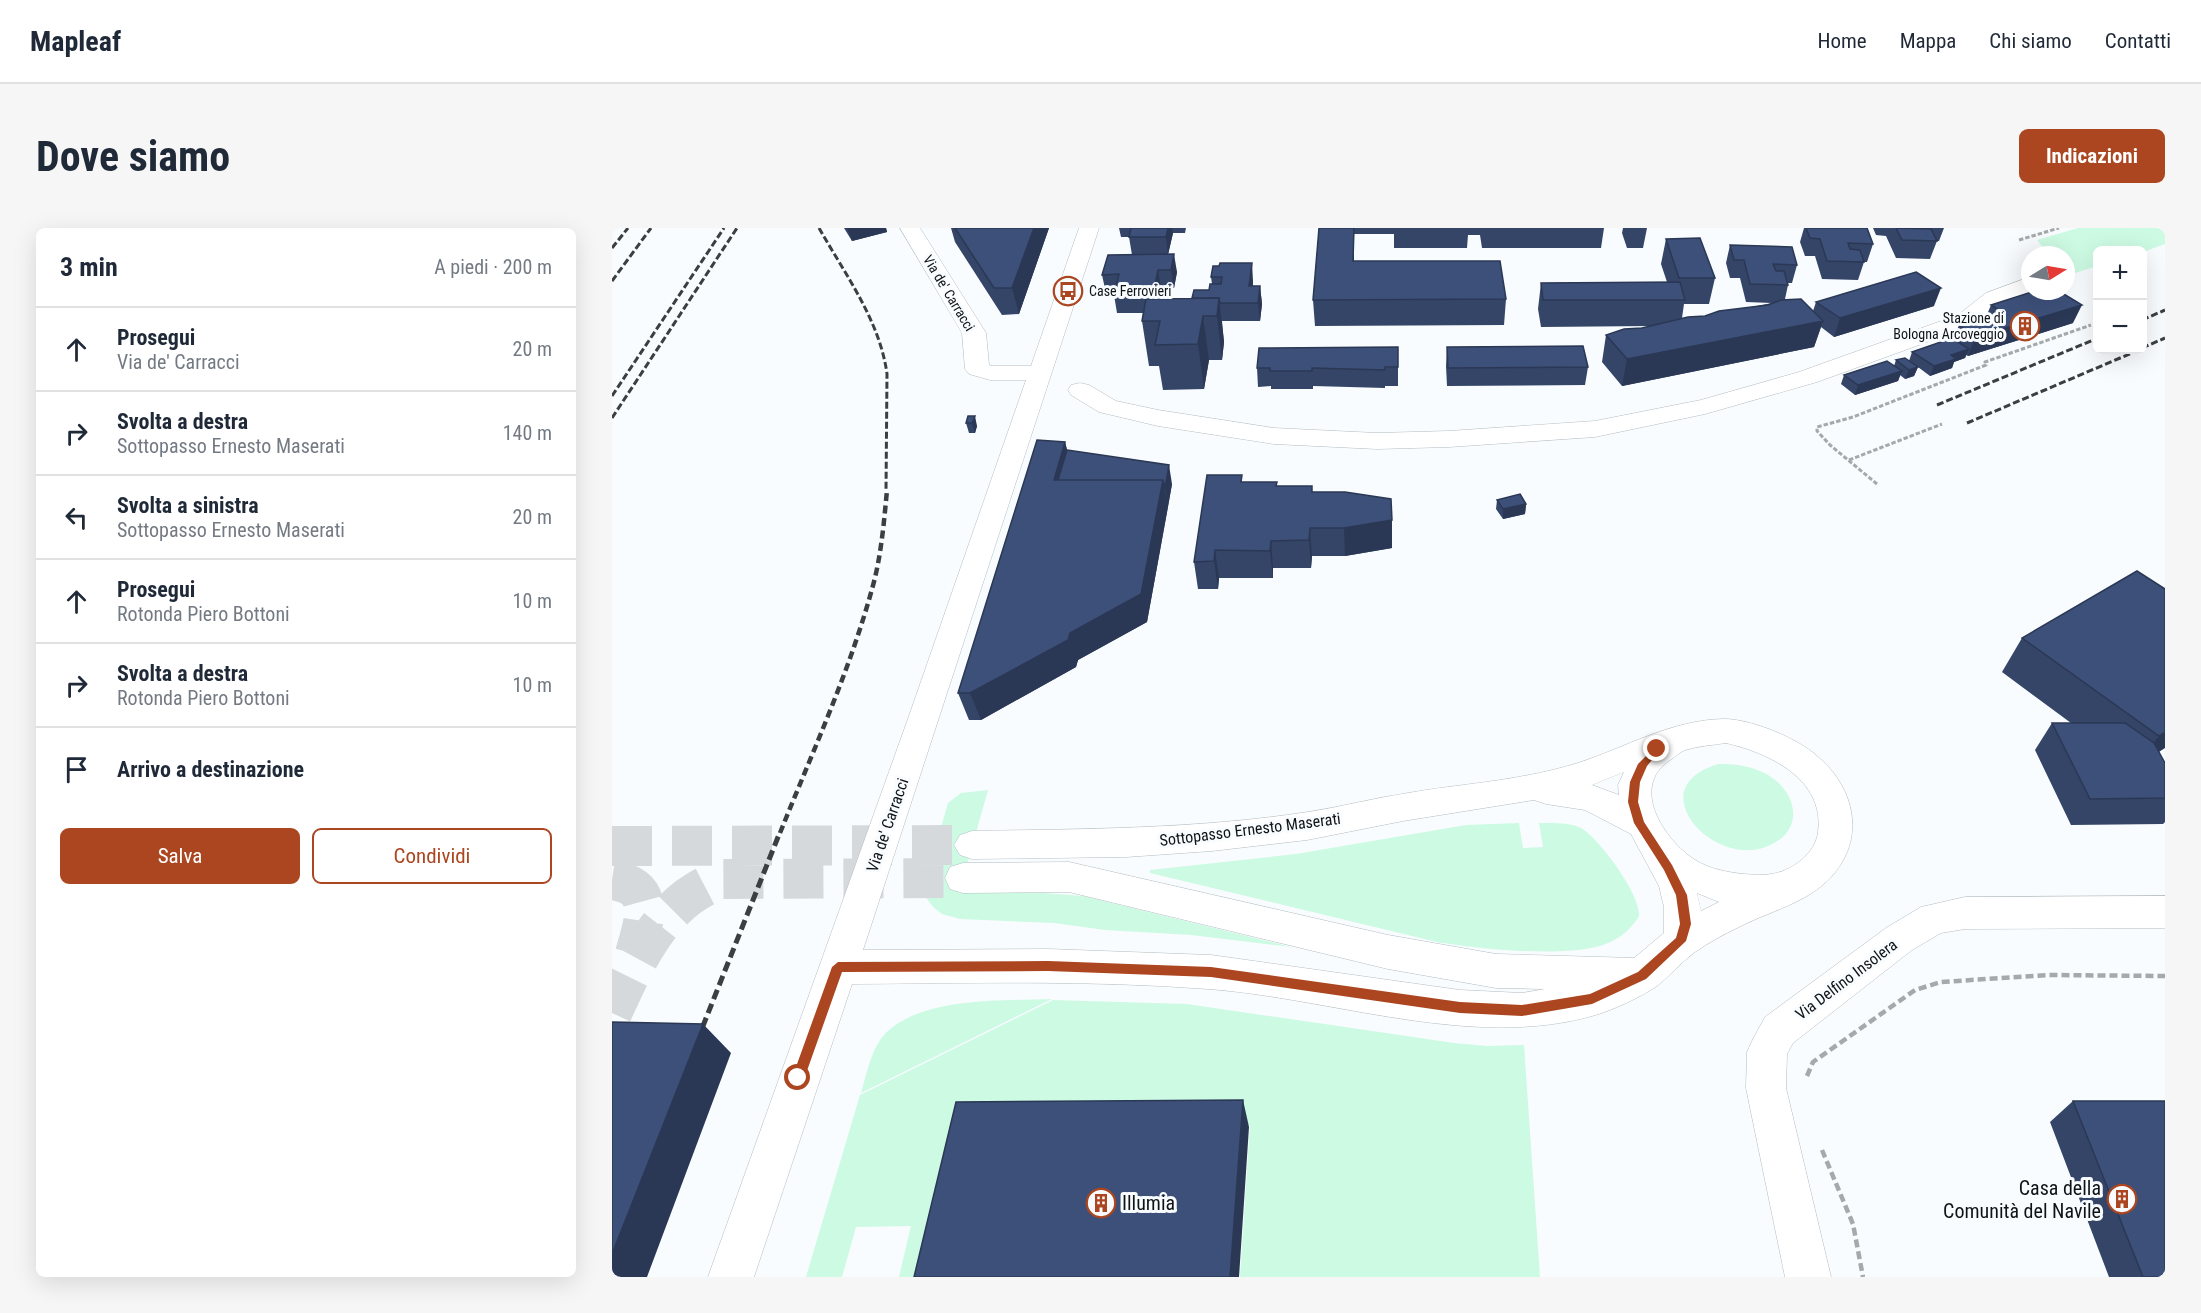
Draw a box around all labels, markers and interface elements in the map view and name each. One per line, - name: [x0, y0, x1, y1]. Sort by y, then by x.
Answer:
- text: Mapleaf: [30, 25, 121, 58]
- text: Home: [1817, 29, 1867, 53]
- text: Mappa: [1900, 29, 1956, 53]
- text: Chi siamo: [1989, 29, 2072, 53]
- text: Contatti: [2105, 29, 2171, 53]
- button: Indicazioni: [2019, 129, 2165, 183]
- text: Dove siamo: [36, 132, 230, 181]
- north arrow: [2021, 246, 2075, 300]
- map controls: [2093, 246, 2147, 354]
- button: +: [2093, 246, 2147, 300]
- text: 3 min: [60, 252, 118, 282]
- street label: Via de' Carracci: [920, 252, 978, 334]
- text: A piedi · 200 m: [434, 255, 552, 279]
- bus stop icon: Case Ferrovieri: [1052, 275, 1084, 307]
- place label: Case Ferrovieri: [1089, 283, 1172, 299]
- button: −: [2093, 300, 2147, 354]
- place label: Stazione di Bologna Arcoveggio: [1893, 310, 2004, 342]
- building icon: Stazione di Bologna Arcoveggio: [2009, 310, 2041, 342]
- text: Prosegui: [117, 325, 195, 350]
- icon: ahead: [60, 333, 93, 366]
- text: 20 m: [513, 337, 552, 361]
- text: Via de' Carracci: [117, 350, 240, 374]
- text: Svolta a destra: [117, 409, 248, 434]
- icon: right: [60, 417, 93, 450]
- text: 140 m: [503, 421, 552, 445]
- text: Sottopasso Ernesto Maserati: [117, 434, 345, 458]
- text: Svolta a sinistra: [117, 493, 259, 518]
- icon: left: [60, 501, 93, 534]
- text: 20 m: [513, 505, 552, 529]
- text: Sottopasso Ernesto Maserati: [117, 518, 345, 542]
- text: Prosegui: [117, 577, 195, 602]
- icon: ahead: [60, 585, 93, 618]
- text: 10 m: [513, 589, 552, 613]
- text: Rotonda Piero Bottoni: [117, 602, 290, 626]
- text: Svolta a destra: [117, 661, 248, 686]
- icon: right: [60, 669, 93, 702]
- text: 10 m: [513, 673, 552, 697]
- text: Rotonda Piero Bottoni: [117, 686, 290, 710]
- route end: [1643, 735, 1669, 761]
- icon: arrive: [60, 753, 93, 786]
- text: Arrivo a destinazione: [117, 757, 304, 782]
- street label: Via de' Carracci: [863, 776, 912, 875]
- street label: Sottopasso Ernesto Maserati: [1158, 809, 1342, 850]
- button: Salva: [60, 828, 300, 884]
- button: Condividi: [312, 828, 552, 884]
- street label: Via Delfino Insolera: [1792, 935, 1901, 1024]
- route start: [784, 1064, 810, 1090]
- place label: Casa della Comunità del Navile: [1943, 1176, 2101, 1223]
- building icon: Casa della Comunità del Navile: [2106, 1183, 2138, 1215]
- building icon: Illumia: [1085, 1187, 1117, 1219]
- place label: Illumia: [1122, 1191, 1175, 1215]

